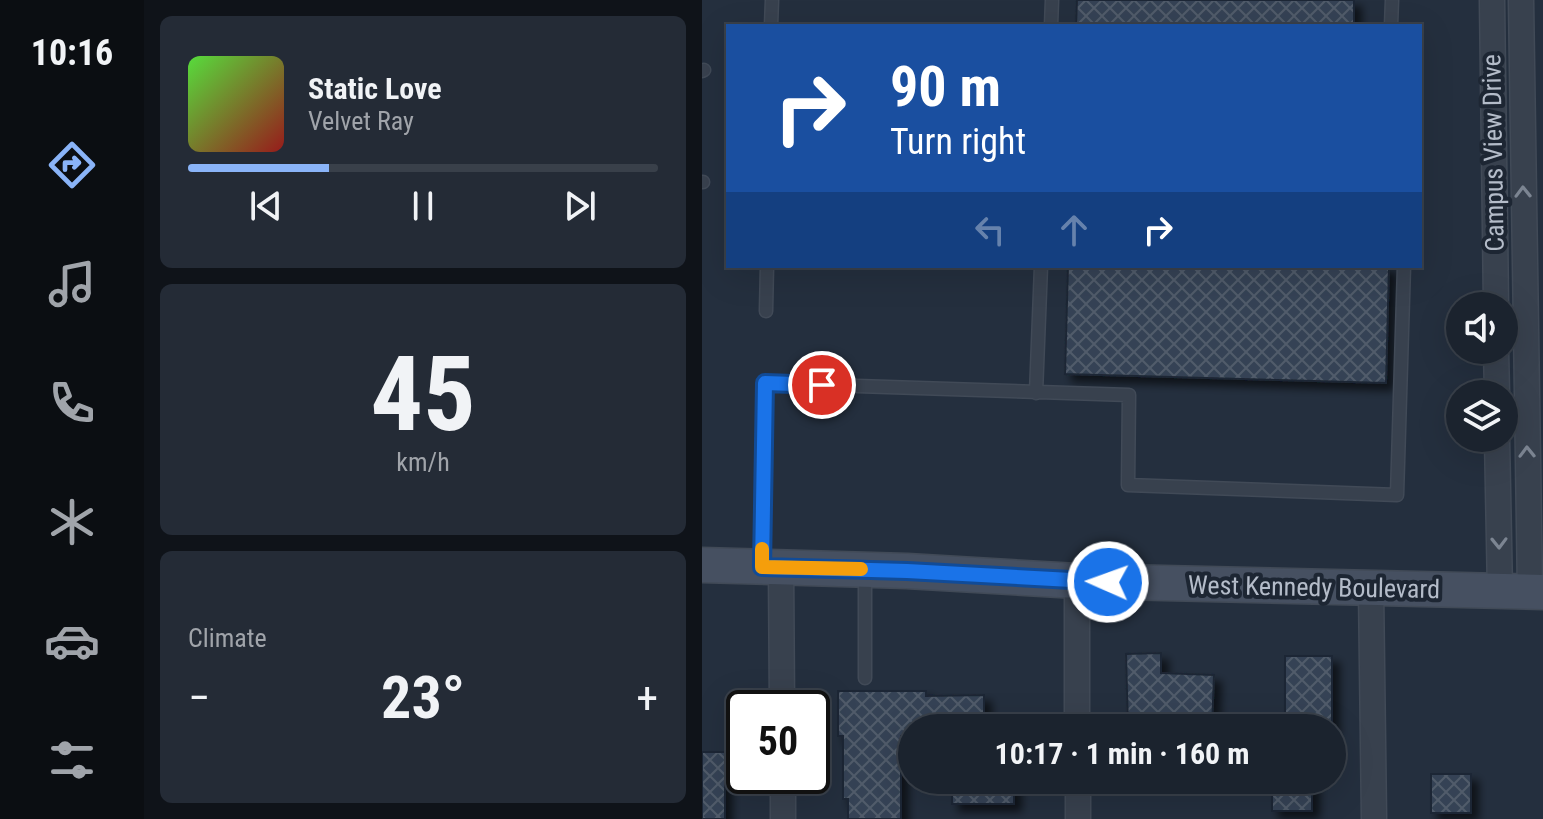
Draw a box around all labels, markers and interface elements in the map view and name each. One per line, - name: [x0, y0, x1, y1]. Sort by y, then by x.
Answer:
- text: 10:16: [31, 32, 113, 74]
- text: 90 m: [890, 54, 1001, 120]
- street label: Campus View Drive: [1476, 54, 1510, 252]
- icon: right: [758, 56, 862, 160]
- text: Static Love: [308, 71, 442, 106]
- text: Velvet Ray: [308, 106, 414, 136]
- text: Turn right: [890, 121, 1026, 163]
- icon: directions: [44, 137, 100, 193]
- icon: previous: [244, 184, 288, 228]
- icon: pause: [401, 184, 445, 228]
- icon: next: [558, 184, 602, 228]
- one-way arrow: [1515, 185, 1532, 198]
- icon: left: [968, 208, 1012, 252]
- icon: ahead: [1052, 208, 1096, 252]
- icon: right: [1136, 208, 1180, 252]
- icon: music: [44, 256, 100, 312]
- map controls: [1446, 292, 1518, 452]
- button: sound: [1446, 292, 1518, 364]
- text: 45: [370, 334, 476, 455]
- pin: [788, 351, 856, 419]
- icon: arrive: [800, 363, 844, 407]
- icon: phone: [44, 375, 100, 431]
- button: layers: [1446, 380, 1518, 452]
- one-way arrow: [1518, 445, 1536, 458]
- text: km/h: [396, 447, 450, 477]
- icon: climate: [44, 494, 100, 550]
- one-way arrow: [1490, 537, 1508, 550]
- position arrow: [1066, 540, 1150, 624]
- street label: West Kennedy Boulevard: [1188, 570, 1440, 604]
- icon: car: [44, 613, 100, 669]
- text: Climate: [188, 623, 267, 653]
- text: 23°: [381, 662, 465, 733]
- text: −: [188, 672, 210, 724]
- text: +: [636, 672, 658, 724]
- speed limit sign: 50: [726, 690, 830, 794]
- icon: filters: [44, 732, 100, 788]
- text: 10:17 · 1 min · 160 m: [995, 736, 1249, 771]

